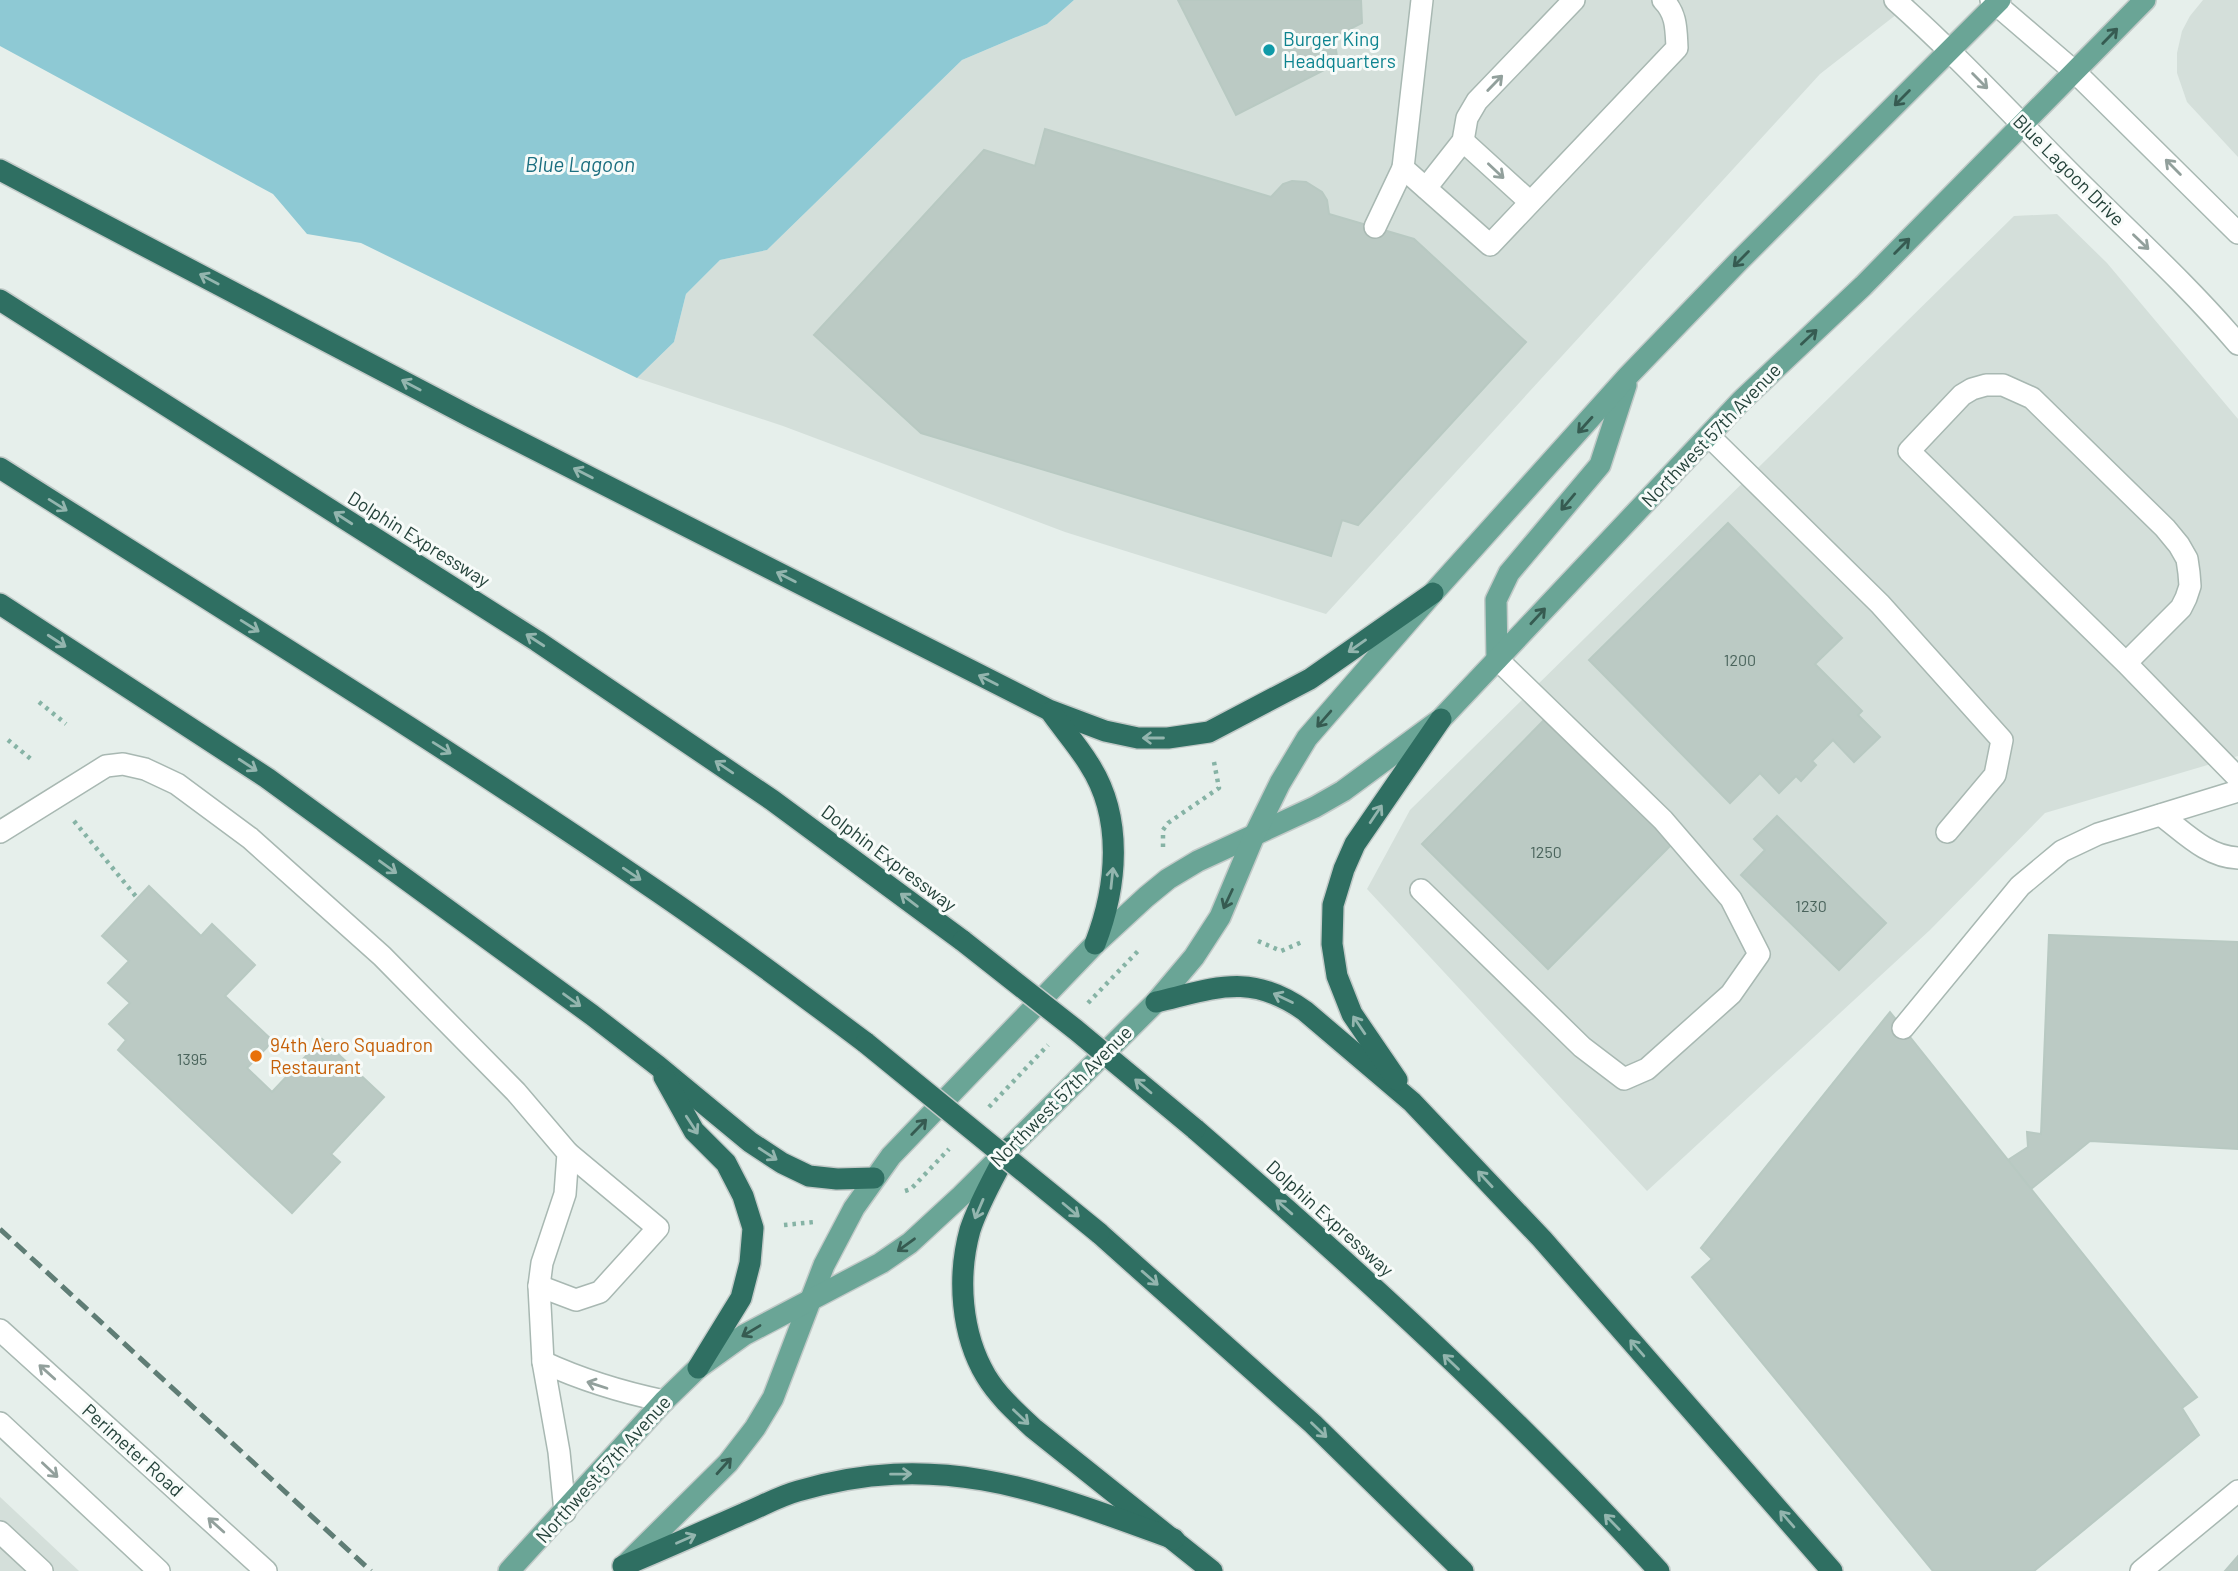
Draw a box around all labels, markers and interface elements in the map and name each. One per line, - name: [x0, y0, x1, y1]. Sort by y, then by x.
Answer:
- place label: Burger King Headquarters: [1283, 27, 1396, 72]
- one-way arrow: [2102, 28, 2119, 45]
- marker: Burger King Headquarters: [1261, 42, 1277, 58]
- one-way arrow: [1972, 72, 1989, 89]
- one-way arrow: [1486, 75, 1503, 92]
- one-way arrow: [1893, 90, 1910, 107]
- street label: Blue Lagoon Drive: [2009, 109, 2130, 230]
- water label: Blue Lagoon: [525, 151, 635, 176]
- one-way arrow: [2165, 158, 2182, 175]
- one-way arrow: [1487, 163, 1504, 180]
- one-way arrow: [2132, 233, 2149, 250]
- one-way arrow: [1894, 238, 1911, 255]
- one-way arrow: [1732, 251, 1749, 268]
- one-way arrow: [199, 272, 220, 286]
- one-way arrow: [1800, 328, 1817, 345]
- street label: Northwest 57th Avenue: [1636, 358, 1785, 511]
- one-way arrow: [401, 378, 421, 392]
- one-way arrow: [1576, 416, 1593, 433]
- one-way arrow: [573, 466, 594, 480]
- street label: Dolphin Expressway: [344, 486, 495, 592]
- one-way arrow: [1560, 493, 1576, 511]
- one-way arrow: [47, 498, 67, 512]
- one-way arrow: [334, 510, 354, 524]
- one-way arrow: [776, 569, 797, 583]
- one-way arrow: [1529, 607, 1546, 625]
- one-way arrow: [239, 620, 259, 634]
- one-way arrow: [526, 632, 546, 646]
- one-way arrow: [47, 634, 66, 648]
- one-way arrow: [1348, 639, 1367, 653]
- house number: 1200: [1724, 650, 1756, 669]
- one-way arrow: [978, 672, 999, 686]
- one-way arrow: [1316, 709, 1332, 727]
- one-way arrow: [1142, 731, 1165, 745]
- one-way arrow: [432, 740, 451, 755]
- one-way arrow: [237, 759, 257, 773]
- one-way arrow: [715, 760, 734, 774]
- street label: Dolphin Expressway: [817, 799, 962, 916]
- one-way arrow: [1369, 805, 1383, 824]
- house number: 1250: [1530, 842, 1562, 861]
- one-way arrow: [378, 859, 397, 874]
- one-way arrow: [621, 867, 641, 881]
- one-way arrow: [1105, 867, 1118, 890]
- one-way arrow: [1221, 888, 1234, 910]
- one-way arrow: [900, 892, 918, 907]
- house number: 1230: [1795, 896, 1827, 915]
- one-way arrow: [1273, 990, 1294, 1004]
- one-way arrow: [562, 993, 581, 1008]
- one-way arrow: [1352, 1016, 1367, 1035]
- street label: Northwest 57th Avenue: [985, 1020, 1136, 1171]
- place label: 94th Aero Squadron Restaurant: [270, 1033, 433, 1078]
- marker: 94th Aero Squadron Restaurant: [248, 1048, 264, 1064]
- house number: 1395: [177, 1049, 207, 1068]
- one-way arrow: [1134, 1078, 1152, 1094]
- one-way arrow: [684, 1115, 699, 1134]
- one-way arrow: [910, 1119, 927, 1136]
- one-way arrow: [758, 1148, 778, 1162]
- street label: Dolphin Expressway: [1262, 1155, 1399, 1281]
- one-way arrow: [1477, 1170, 1493, 1188]
- one-way arrow: [972, 1198, 985, 1219]
- one-way arrow: [1276, 1199, 1294, 1215]
- one-way arrow: [1062, 1202, 1080, 1218]
- one-way arrow: [897, 1238, 916, 1252]
- one-way arrow: [1141, 1270, 1159, 1286]
- one-way arrow: [742, 1324, 762, 1338]
- one-way arrow: [1629, 1339, 1645, 1357]
- one-way arrow: [1443, 1353, 1460, 1370]
- one-way arrow: [39, 1364, 56, 1381]
- one-way arrow: [587, 1378, 609, 1390]
- street label: Northwest 57th Avenue: [530, 1390, 675, 1547]
- street label: Perimeter Road: [78, 1398, 189, 1501]
- one-way arrow: [1013, 1408, 1030, 1425]
- one-way arrow: [1310, 1421, 1327, 1438]
- one-way arrow: [715, 1458, 732, 1475]
- one-way arrow: [41, 1462, 59, 1478]
- one-way arrow: [890, 1467, 913, 1481]
- one-way arrow: [1779, 1511, 1795, 1529]
- one-way arrow: [1604, 1513, 1621, 1530]
- one-way arrow: [207, 1517, 225, 1533]
- one-way arrow: [675, 1532, 696, 1545]

